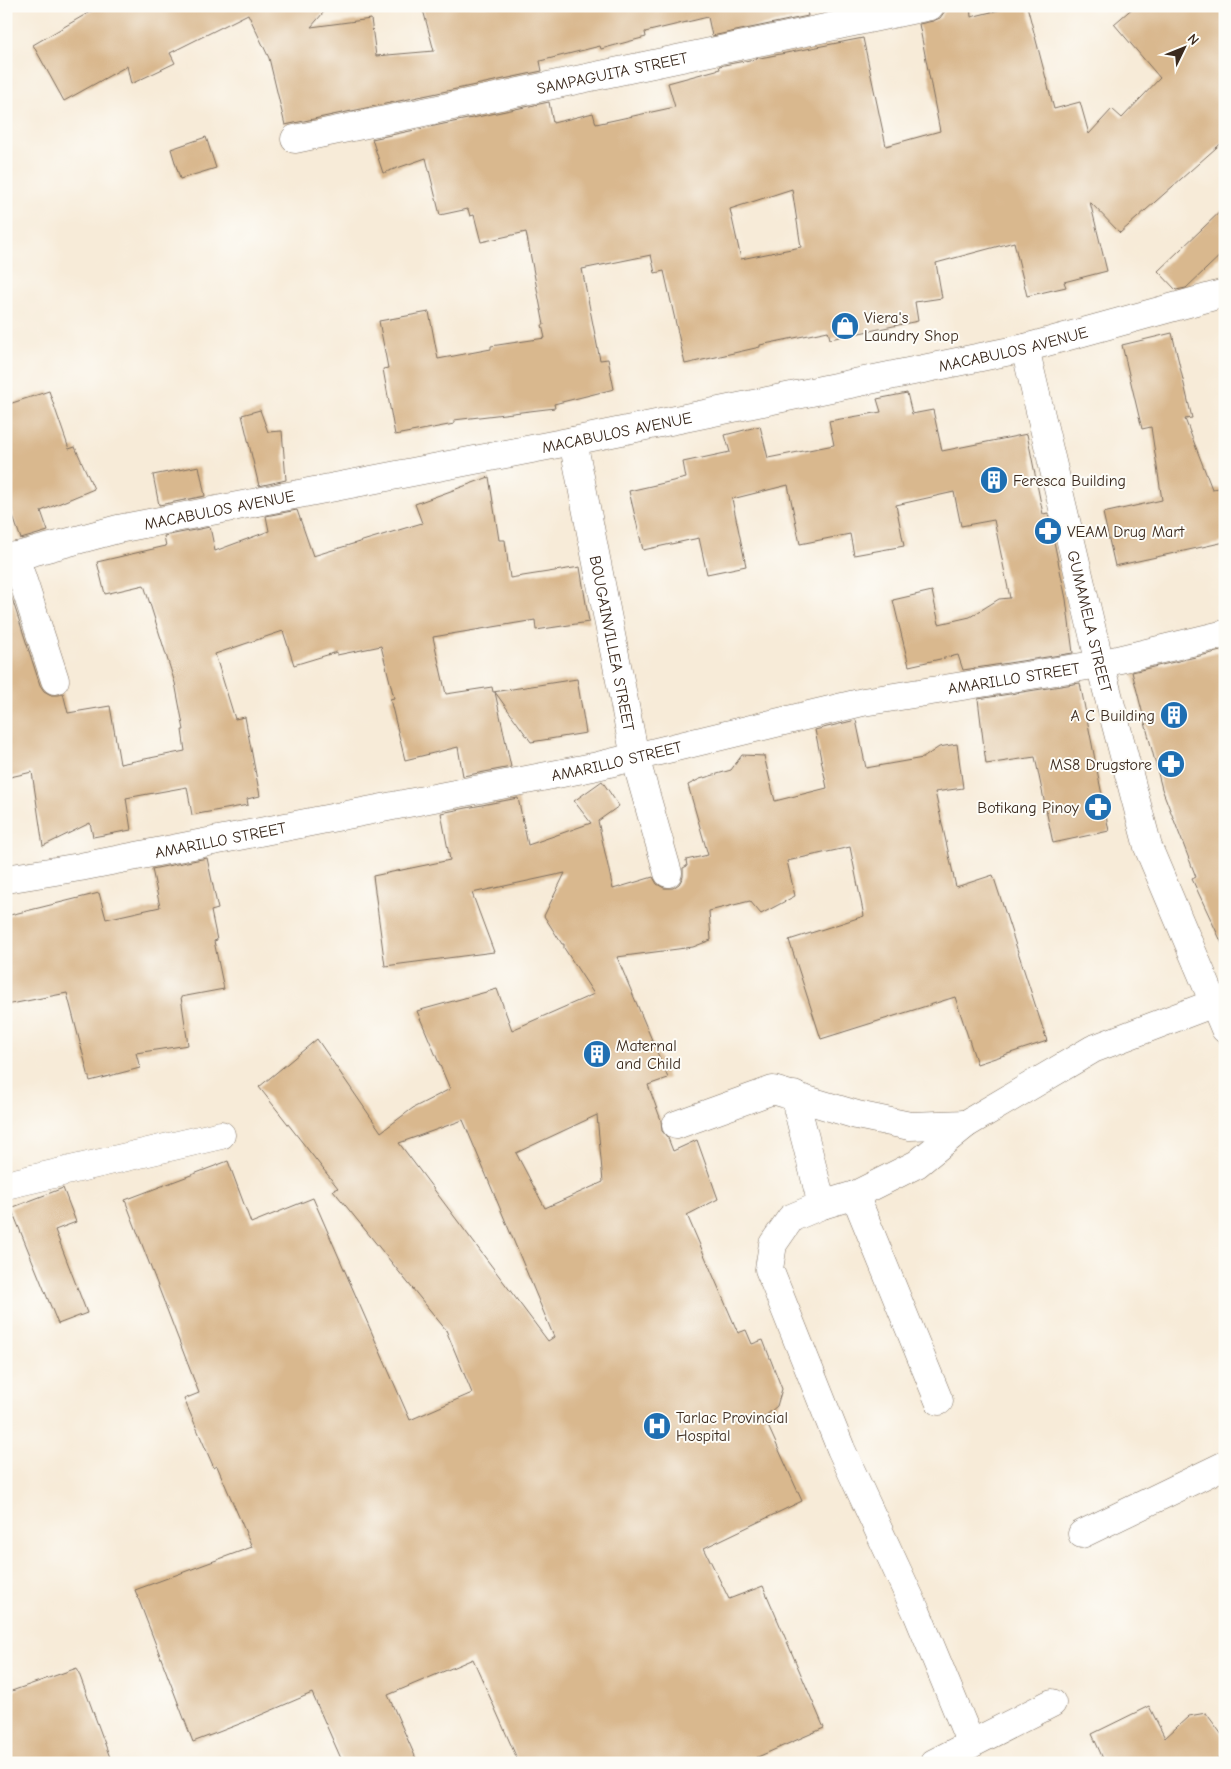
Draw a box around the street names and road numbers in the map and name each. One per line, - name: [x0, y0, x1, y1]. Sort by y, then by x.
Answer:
- street label: SAMPAGUITA STREET: [535, 49, 690, 98]
- street label: MACABULOS AVENUE: [937, 323, 1090, 376]
- street label: MACABULOS AVENUE: [540, 409, 694, 457]
- street label: MACABULOS AVENUE: [143, 487, 296, 534]
- street label: GUMAMELA STREET: [1063, 549, 1115, 695]
- street label: BOUGAINVILLEA STREET: [586, 554, 638, 733]
- street label: AMARILLO STREET: [947, 659, 1082, 698]
- street label: AMARILLO STREET: [550, 738, 685, 785]
- street label: AMARILLO STREET: [153, 819, 288, 862]

